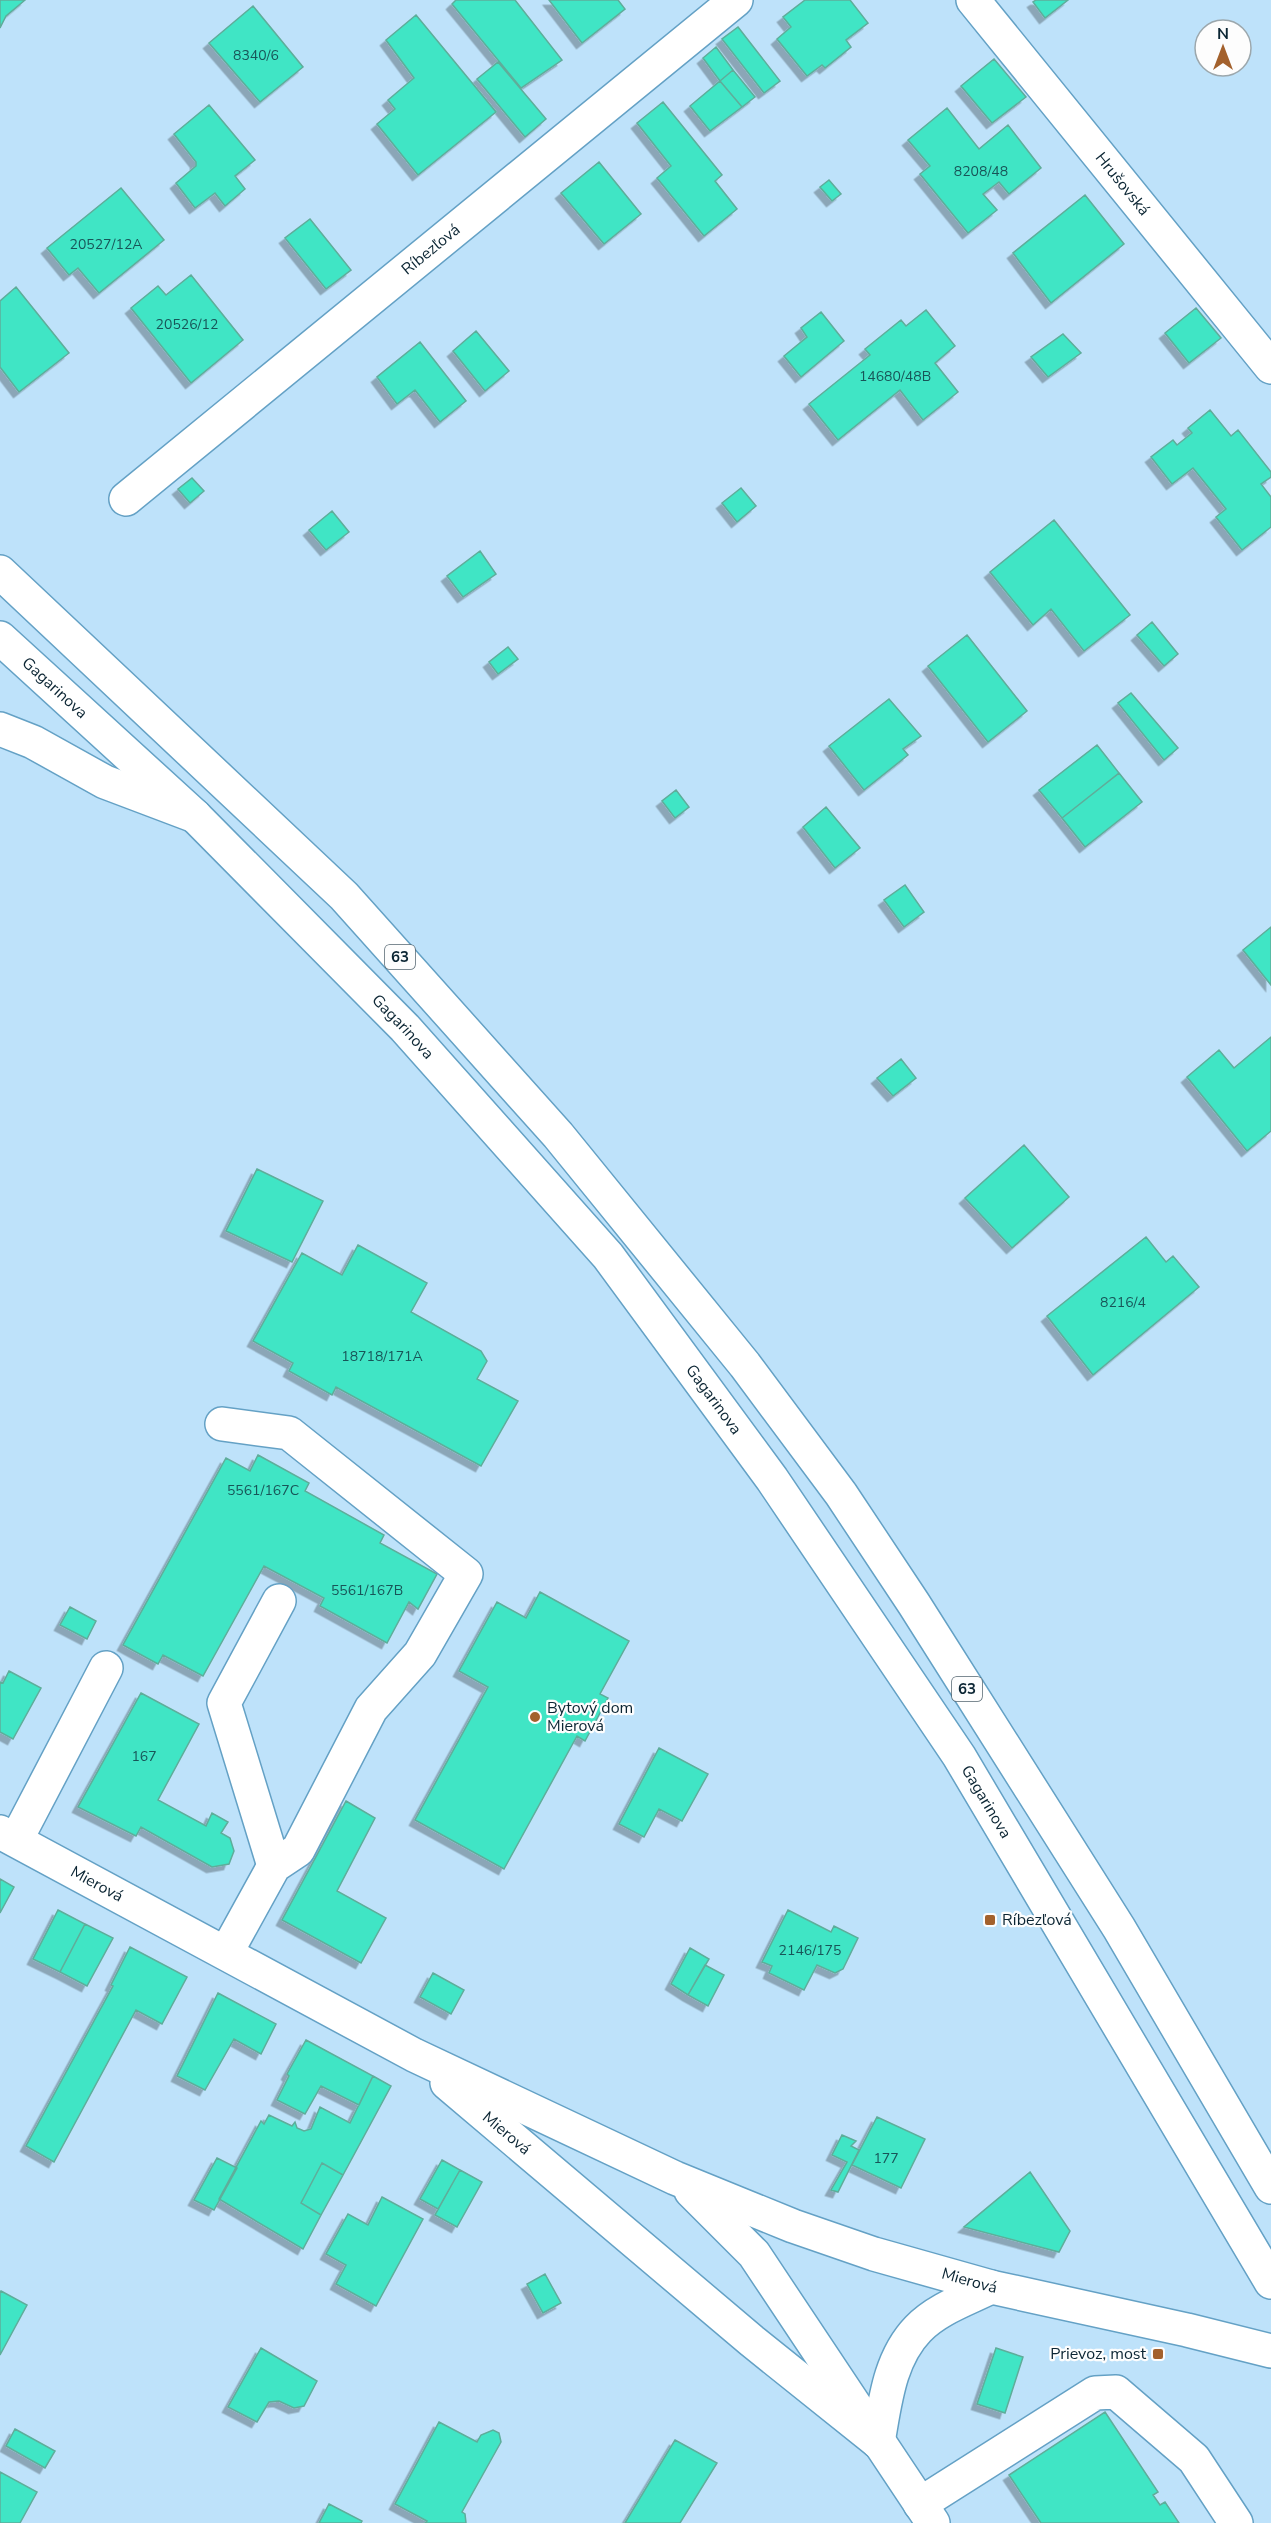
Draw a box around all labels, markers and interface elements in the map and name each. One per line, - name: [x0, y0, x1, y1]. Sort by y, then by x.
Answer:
- north arrow: [1193, 18, 1253, 78]
- text: N: [1217, 23, 1229, 45]
- house number: 8340/6: [233, 46, 279, 65]
- street label: Hrušovská: [1090, 148, 1155, 220]
- house number: 8208/48: [954, 162, 1008, 181]
- street label: Ríbezľová: [397, 219, 465, 280]
- house number: 20527/12A: [70, 235, 142, 254]
- house number: 20526/12: [156, 315, 218, 334]
- house number: 14680/48B: [859, 367, 931, 386]
- street label: Gagarinova: [17, 652, 92, 724]
- road number: 63: [385, 945, 415, 969]
- street label: Gagarinova: [367, 989, 439, 1064]
- house number: 8216/4: [1100, 1293, 1146, 1312]
- house number: 18718/171A: [341, 1347, 423, 1366]
- street label: Gagarinova: [681, 1360, 747, 1439]
- house number: 5561/167C: [227, 1481, 299, 1500]
- house number: 5561/167B: [331, 1581, 403, 1600]
- road number: 63: [952, 1677, 982, 1701]
- place label: Bytový dom Mierová: [547, 1697, 633, 1737]
- marker: Bytový dom Mierová: [528, 1710, 542, 1724]
- house number: 167: [131, 1747, 157, 1766]
- street label: Gagarinova: [956, 1761, 1017, 1843]
- street label: Mierová: [67, 1861, 127, 1907]
- place label: Ríbezľová: [1002, 1909, 1072, 1931]
- marker: Ríbezľová: [983, 1913, 997, 1927]
- house number: 2146/175: [779, 1941, 841, 1960]
- street label: Mierová: [478, 2107, 535, 2160]
- house number: 177: [873, 2149, 899, 2168]
- street label: Mierová: [939, 2263, 999, 2299]
- place label: Prievoz, most: [1050, 2343, 1146, 2365]
- marker: Prievoz, most: [1151, 2347, 1165, 2361]

